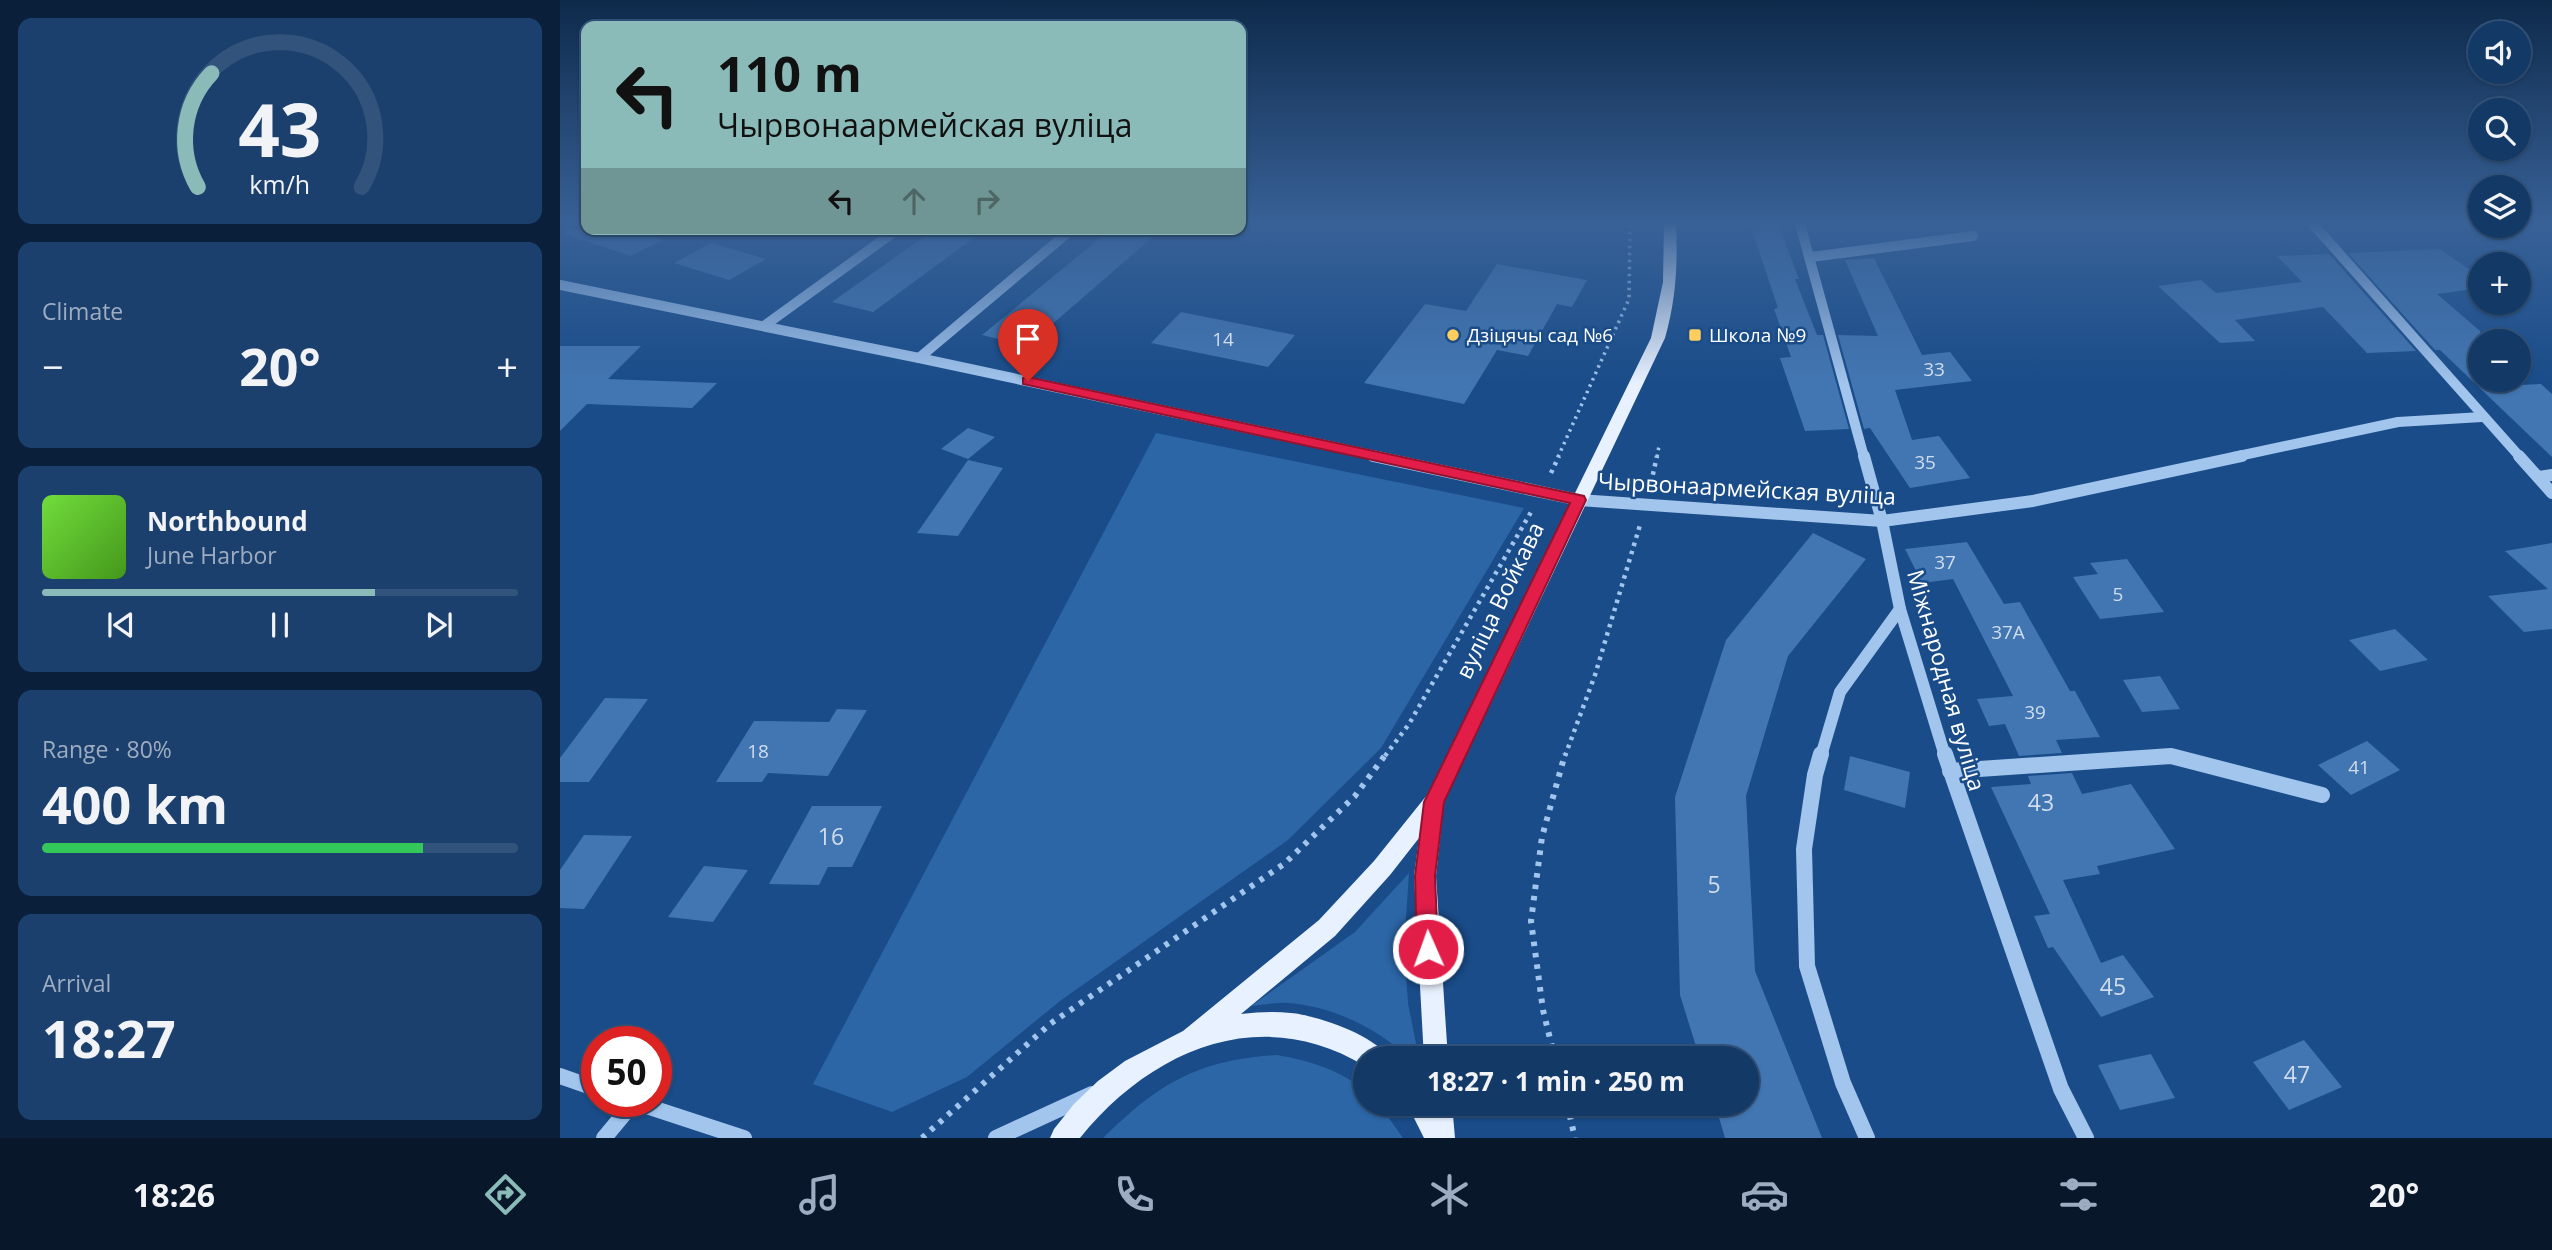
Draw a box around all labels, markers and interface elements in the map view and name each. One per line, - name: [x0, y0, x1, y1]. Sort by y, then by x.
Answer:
- map controls: [2468, 21, 2531, 392]
- button: sound: [2468, 21, 2531, 84]
- text: 110 m: [717, 40, 862, 106]
- icon: left: [602, 49, 693, 140]
- text: 43: [238, 79, 322, 178]
- button: search: [2468, 98, 2531, 161]
- text: Чырвонаармейская вуліца: [717, 103, 1132, 146]
- text: km/h: [250, 167, 310, 201]
- button: layers: [2468, 175, 2531, 238]
- icon: left: [822, 182, 860, 220]
- icon: ahead: [895, 182, 933, 220]
- icon: right: [968, 182, 1006, 220]
- button: +: [2468, 252, 2531, 315]
- text: Climate: [42, 295, 123, 327]
- pin: [998, 309, 1058, 381]
- icon: arrive: [1009, 320, 1047, 358]
- place label: Дзіцячы сад №6: [1467, 322, 1613, 348]
- place label: Школа №9: [1709, 322, 1806, 348]
- house number: 14: [1212, 326, 1234, 352]
- marker: Дзіцячы сад №6: [1445, 327, 1461, 343]
- marker: Школа №9: [1687, 327, 1703, 343]
- button: −: [2468, 329, 2531, 392]
- text: 20°: [239, 330, 321, 401]
- text: −: [42, 340, 64, 392]
- text: +: [496, 340, 518, 392]
- house number: 33: [1923, 356, 1945, 382]
- house number: 35: [1914, 449, 1936, 475]
- street label: Чырвонаармейская вуліца: [1597, 464, 1897, 512]
- text: Northbound: [147, 503, 308, 539]
- street label: вуліца Войкава: [1447, 516, 1551, 684]
- text: June Harbor: [147, 539, 277, 571]
- house number: 37: [1934, 549, 1956, 575]
- street label: Міжнародная вуліца: [1900, 566, 1994, 794]
- house number: 5: [2113, 581, 2123, 607]
- icon: previous: [102, 606, 140, 644]
- icon: pause: [261, 606, 299, 644]
- icon: next: [420, 606, 458, 644]
- house number: 37А: [1991, 619, 2025, 645]
- house number: 39: [2024, 699, 2046, 725]
- text: Range · 80%: [42, 733, 172, 765]
- house number: 18: [747, 738, 769, 764]
- house number: 41: [2348, 754, 2370, 780]
- text: 400 km: [42, 768, 228, 839]
- house number: 43: [2028, 786, 2054, 818]
- house number: 16: [818, 820, 844, 852]
- house number: 5: [1707, 868, 1721, 900]
- position arrow: [1391, 912, 1465, 986]
- text: Arrival: [42, 967, 111, 999]
- house number: 45: [2100, 970, 2126, 1002]
- text: 18:27: [42, 1002, 176, 1073]
- speed limit sign: 50: [581, 1026, 672, 1117]
- house number: 47: [2284, 1058, 2310, 1090]
- text: 18:27 · 1 min · 250 m: [1427, 1063, 1685, 1099]
- icon: directions: [481, 1170, 530, 1219]
- icon: music: [795, 1170, 844, 1219]
- icon: phone: [1110, 1170, 1159, 1219]
- icon: climate: [1425, 1170, 1474, 1219]
- icon: car: [1740, 1170, 1789, 1219]
- icon: filters: [2054, 1170, 2103, 1219]
- text: 18:26: [133, 1173, 215, 1216]
- text: 20°: [2369, 1173, 2419, 1216]

